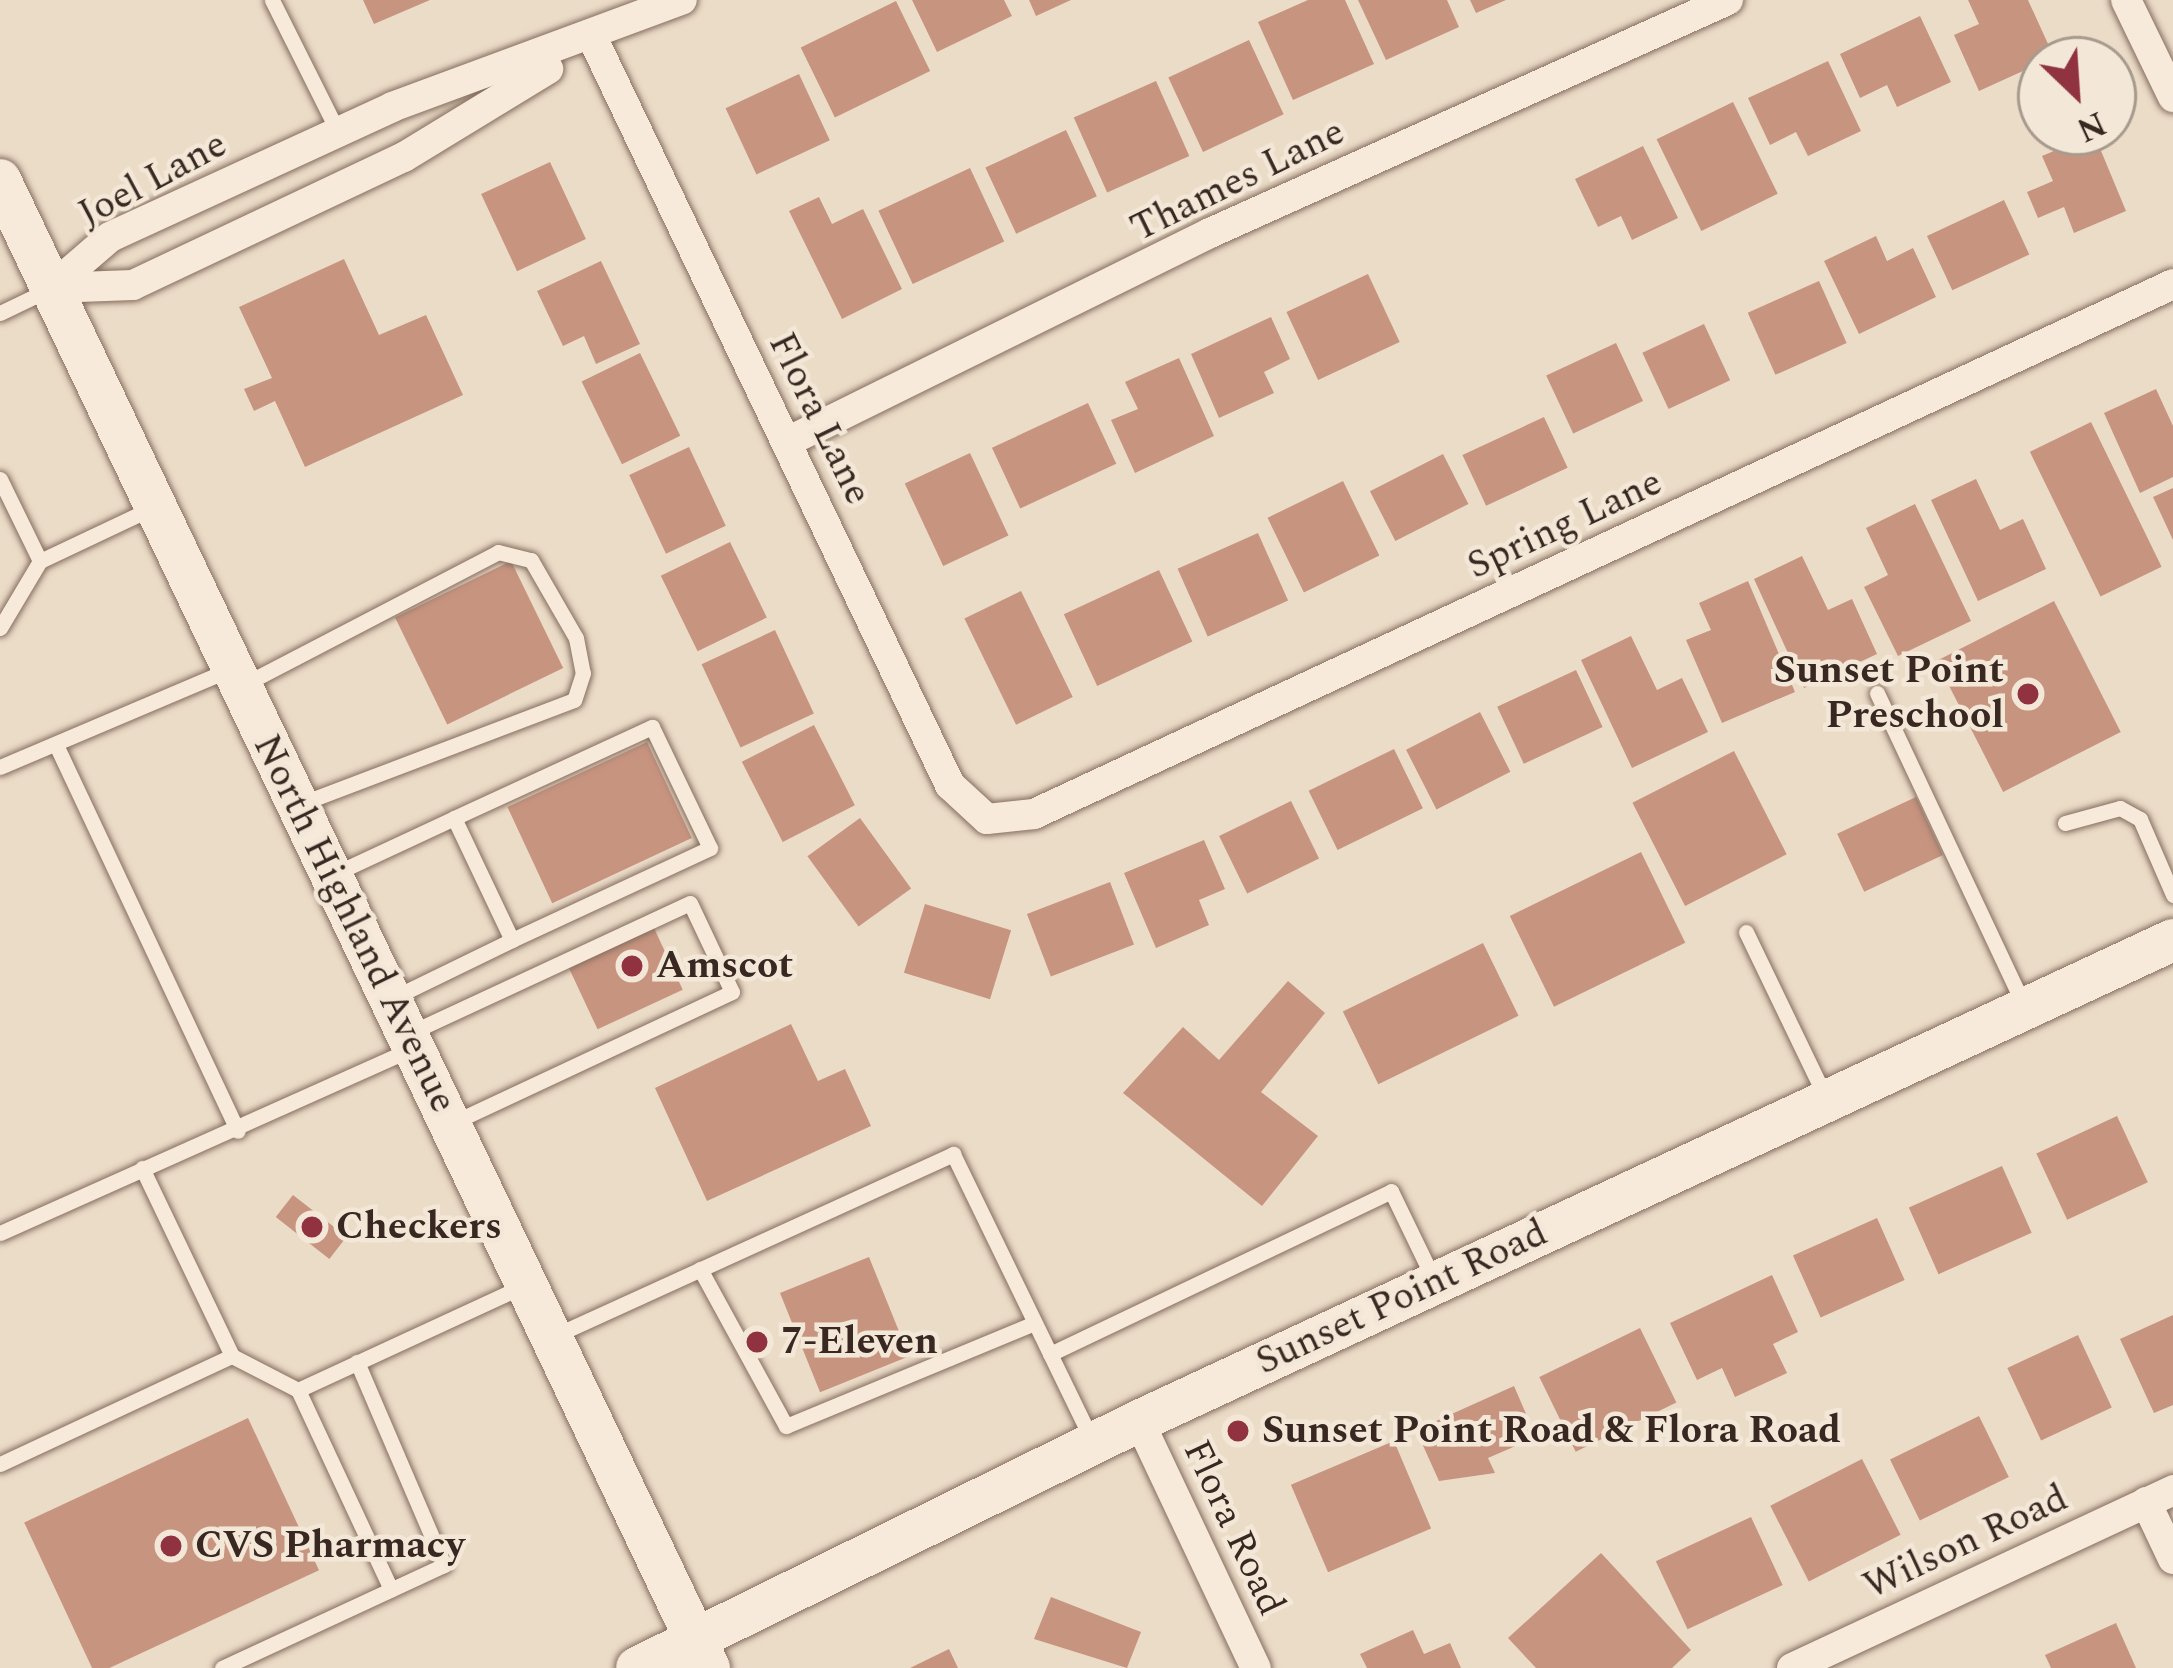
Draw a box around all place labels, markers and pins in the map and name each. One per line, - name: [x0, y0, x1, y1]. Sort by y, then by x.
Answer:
- place label: Sunset Point Preschool: [1774, 649, 2004, 740]
- marker: Sunset Point Preschool: [2015, 681, 2041, 707]
- place label: Amscot: [656, 943, 793, 989]
- marker: Amscot: [619, 953, 645, 979]
- place label: Checkers: [336, 1204, 502, 1250]
- marker: Checkers: [299, 1214, 325, 1240]
- place label: 7-Eleven: [781, 1319, 938, 1365]
- marker: 7-Eleven: [744, 1329, 770, 1355]
- place label: Sunset Point Road & Flora Road: [1262, 1408, 1841, 1454]
- marker: Sunset Point Road & Flora Road: [1225, 1418, 1251, 1444]
- place label: CVS Pharmacy: [195, 1523, 464, 1569]
- marker: CVS Pharmacy: [158, 1533, 184, 1559]

